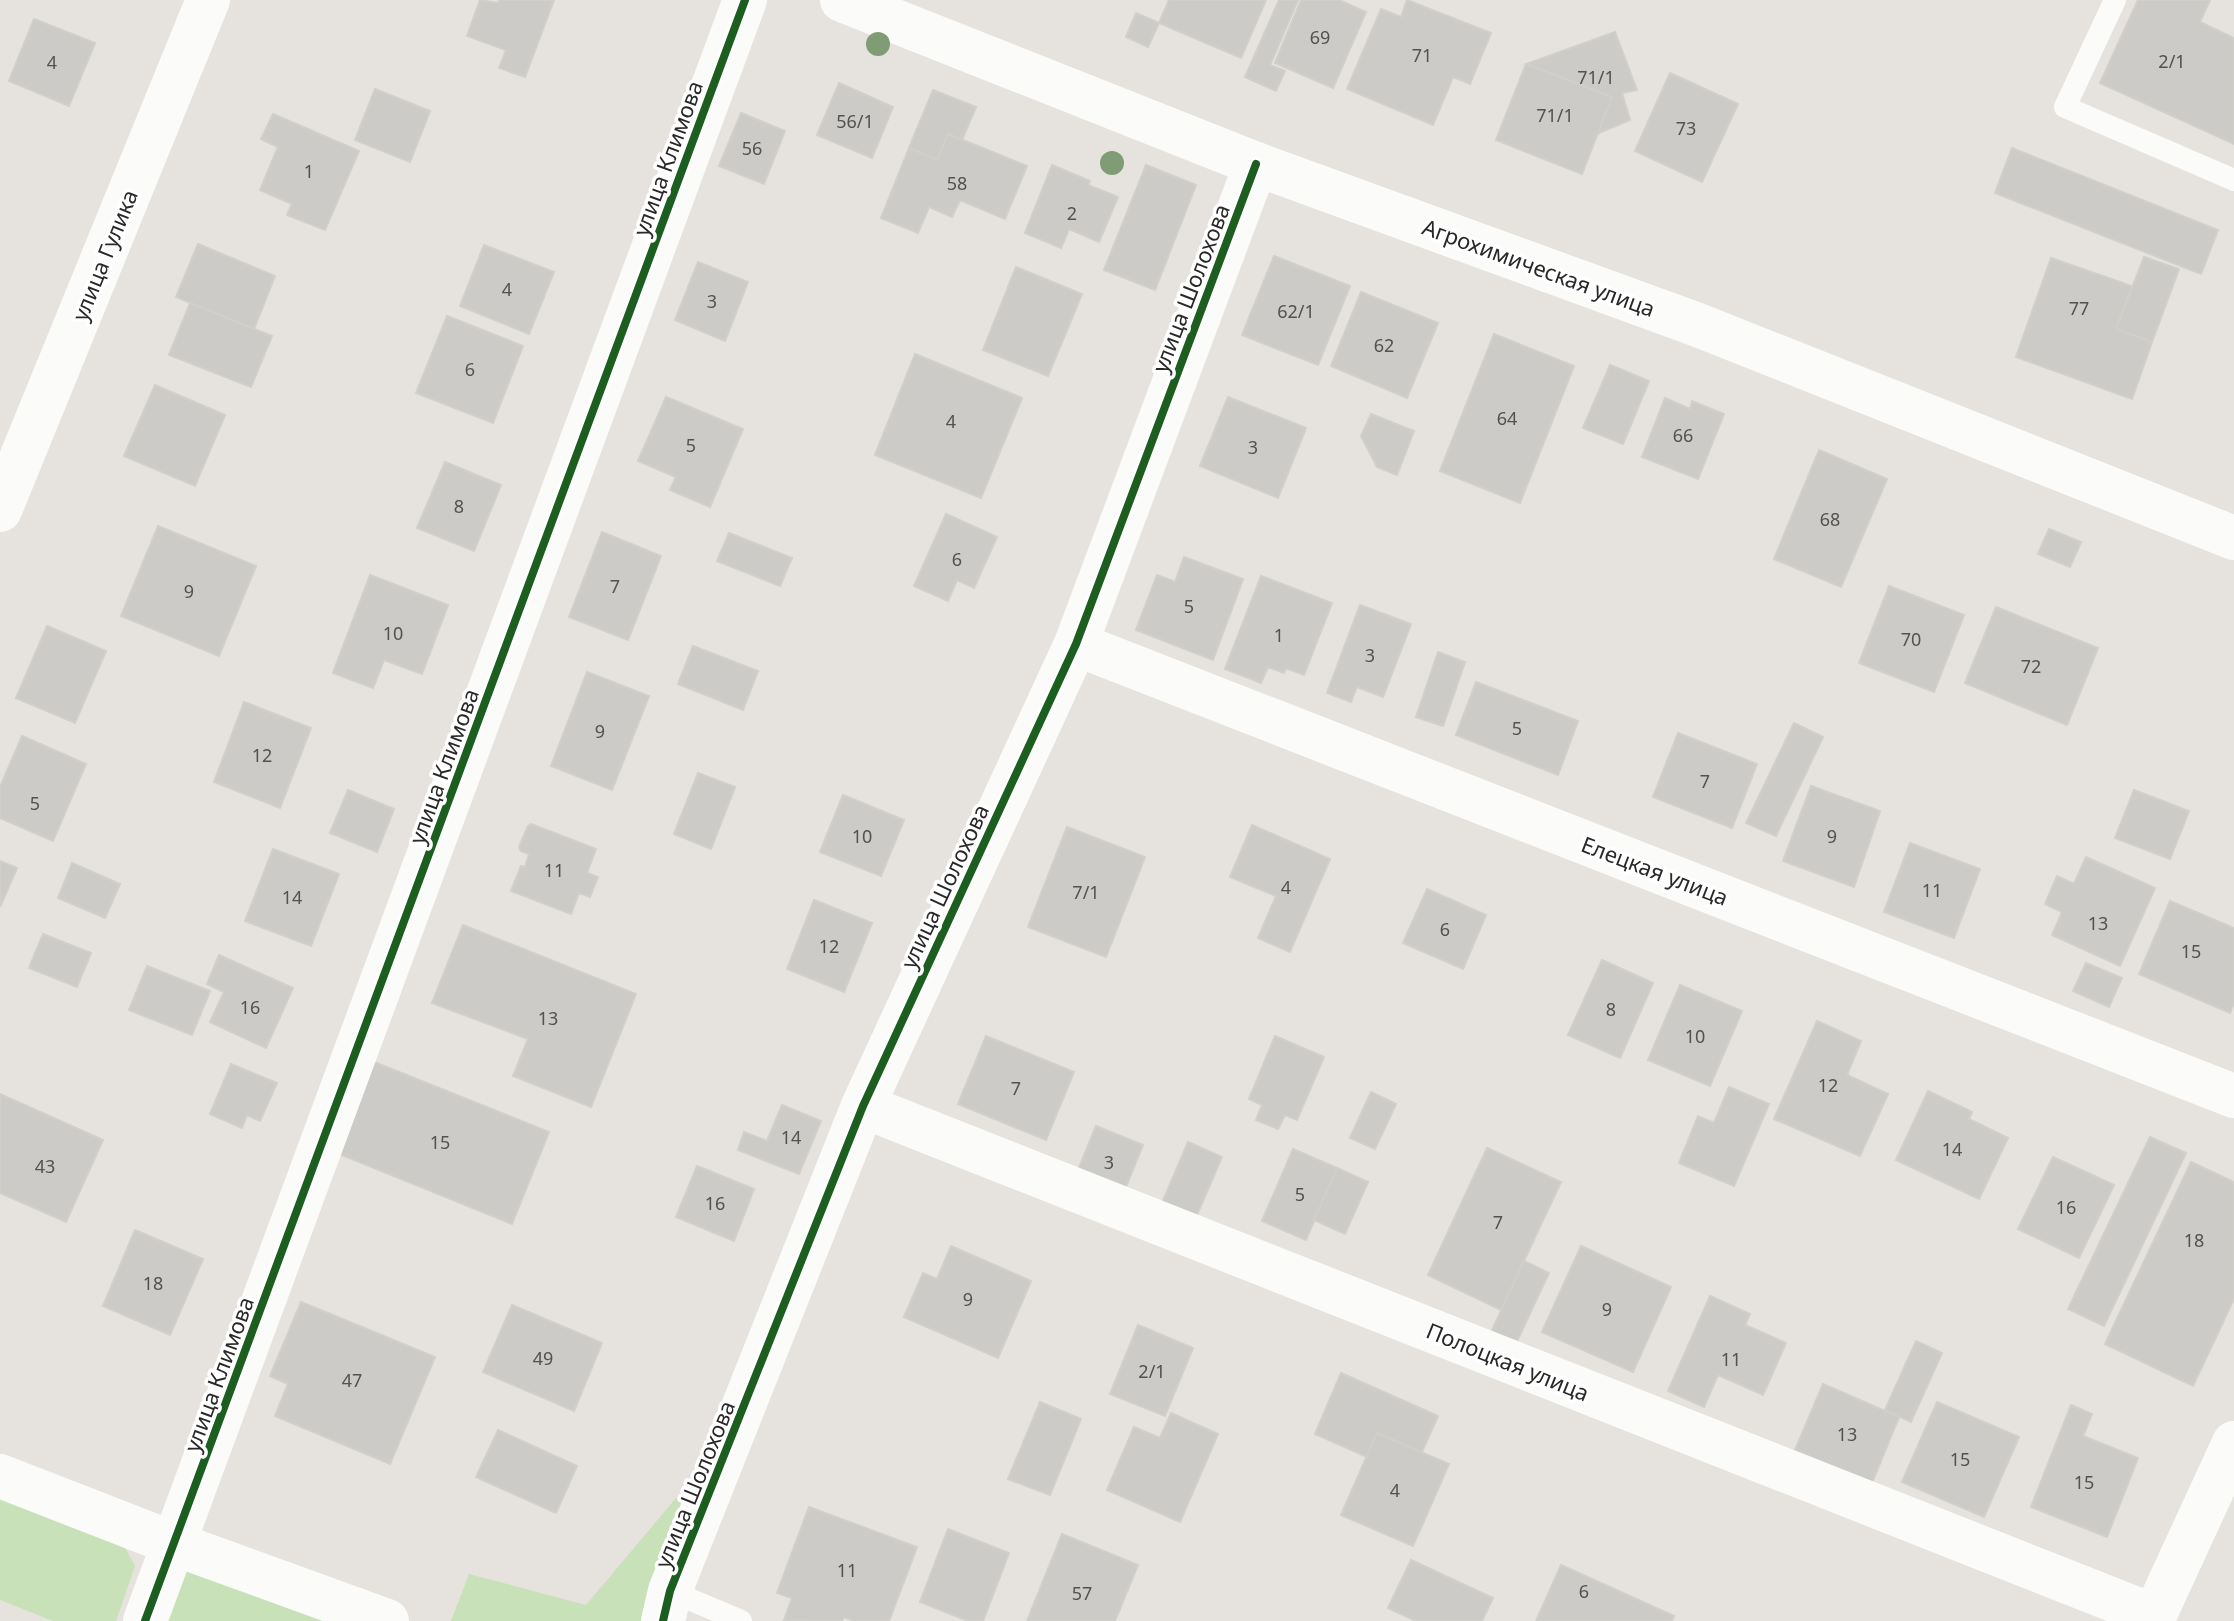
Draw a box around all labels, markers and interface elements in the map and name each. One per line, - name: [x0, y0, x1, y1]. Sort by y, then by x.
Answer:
- house number: 69: [1310, 25, 1330, 49]
- house number: 71: [1412, 43, 1432, 67]
- house number: 2/1: [2158, 49, 2186, 73]
- house number: 4: [47, 50, 57, 74]
- house number: 71/1: [1577, 65, 1615, 89]
- street label: улица Климова: [625, 76, 709, 240]
- house number: 71/1: [1536, 103, 1574, 127]
- house number: 56/1: [836, 109, 874, 133]
- house number: 73: [1676, 116, 1696, 140]
- house number: 56: [742, 136, 762, 160]
- house number: 1: [304, 159, 314, 183]
- house number: 58: [947, 171, 967, 195]
- street label: улица Гулика: [64, 185, 144, 325]
- street label: улица Шолохова: [1144, 200, 1236, 376]
- house number: 2: [1067, 201, 1077, 225]
- street label: Агрохимическая улица: [1419, 211, 1659, 323]
- house number: 4: [502, 277, 512, 301]
- house number: 3: [707, 289, 717, 313]
- house number: 77: [2069, 296, 2089, 320]
- house number: 62/1: [1277, 299, 1315, 323]
- house number: 62: [1374, 333, 1394, 357]
- house number: 6: [465, 357, 475, 381]
- house number: 64: [1497, 406, 1517, 430]
- house number: 4: [946, 409, 956, 433]
- house number: 66: [1673, 423, 1693, 447]
- house number: 5: [686, 433, 696, 457]
- house number: 3: [1248, 435, 1258, 459]
- house number: 8: [454, 494, 464, 518]
- house number: 68: [1820, 507, 1840, 531]
- house number: 6: [952, 547, 962, 571]
- house number: 7: [610, 574, 620, 598]
- house number: 9: [184, 579, 194, 603]
- house number: 5: [1184, 594, 1194, 618]
- house number: 10: [383, 621, 403, 645]
- house number: 1: [1274, 623, 1284, 647]
- house number: 70: [1901, 627, 1921, 651]
- house number: 3: [1365, 643, 1375, 667]
- house number: 72: [2021, 654, 2041, 678]
- street label: улица Климова: [401, 684, 485, 848]
- house number: 5: [1512, 716, 1522, 740]
- house number: 9: [595, 719, 605, 743]
- house number: 12: [252, 743, 272, 767]
- house number: 7: [1700, 769, 1710, 793]
- house number: 5: [30, 791, 40, 815]
- street label: улица Шолохова: [893, 799, 995, 973]
- house number: 10: [852, 824, 872, 848]
- house number: 9: [1827, 824, 1837, 848]
- street label: Елецкая улица: [1577, 828, 1733, 912]
- house number: 11: [544, 858, 564, 882]
- house number: 4: [1281, 875, 1291, 899]
- house number: 11: [1922, 878, 1942, 902]
- house number: 7/1: [1072, 880, 1100, 904]
- house number: 14: [282, 885, 302, 909]
- house number: 13: [2088, 911, 2108, 935]
- house number: 6: [1440, 917, 1450, 941]
- house number: 12: [819, 934, 839, 958]
- house number: 15: [2181, 939, 2201, 963]
- house number: 16: [240, 995, 260, 1019]
- house number: 8: [1606, 997, 1616, 1021]
- house number: 13: [538, 1006, 558, 1030]
- house number: 10: [1685, 1024, 1705, 1048]
- house number: 12: [1818, 1073, 1838, 1097]
- house number: 7: [1011, 1076, 1021, 1100]
- house number: 14: [781, 1125, 801, 1149]
- house number: 15: [430, 1130, 450, 1154]
- house number: 14: [1942, 1137, 1962, 1161]
- house number: 3: [1104, 1150, 1114, 1174]
- house number: 43: [35, 1154, 55, 1178]
- house number: 5: [1295, 1182, 1305, 1206]
- house number: 16: [705, 1191, 725, 1215]
- house number: 16: [2056, 1195, 2076, 1219]
- house number: 7: [1493, 1210, 1503, 1234]
- house number: 18: [2184, 1228, 2204, 1252]
- house number: 18: [143, 1271, 163, 1295]
- house number: 9: [963, 1287, 973, 1311]
- street label: улица Климова: [176, 1292, 260, 1456]
- house number: 9: [1602, 1297, 1612, 1321]
- street label: Полоцкая улица: [1422, 1315, 1594, 1407]
- house number: 49: [533, 1346, 553, 1370]
- house number: 11: [1721, 1347, 1741, 1371]
- house number: 2/1: [1138, 1359, 1166, 1383]
- house number: 47: [342, 1368, 362, 1392]
- street label: улица Шолохова: [647, 1396, 741, 1572]
- house number: 13: [1837, 1422, 1857, 1446]
- house number: 15: [1950, 1447, 1970, 1471]
- house number: 15: [2074, 1470, 2094, 1494]
- house number: 4: [1390, 1478, 1400, 1502]
- house number: 11: [837, 1558, 857, 1582]
- house number: 6: [1579, 1579, 1589, 1603]
- house number: 57: [1072, 1581, 1092, 1605]

